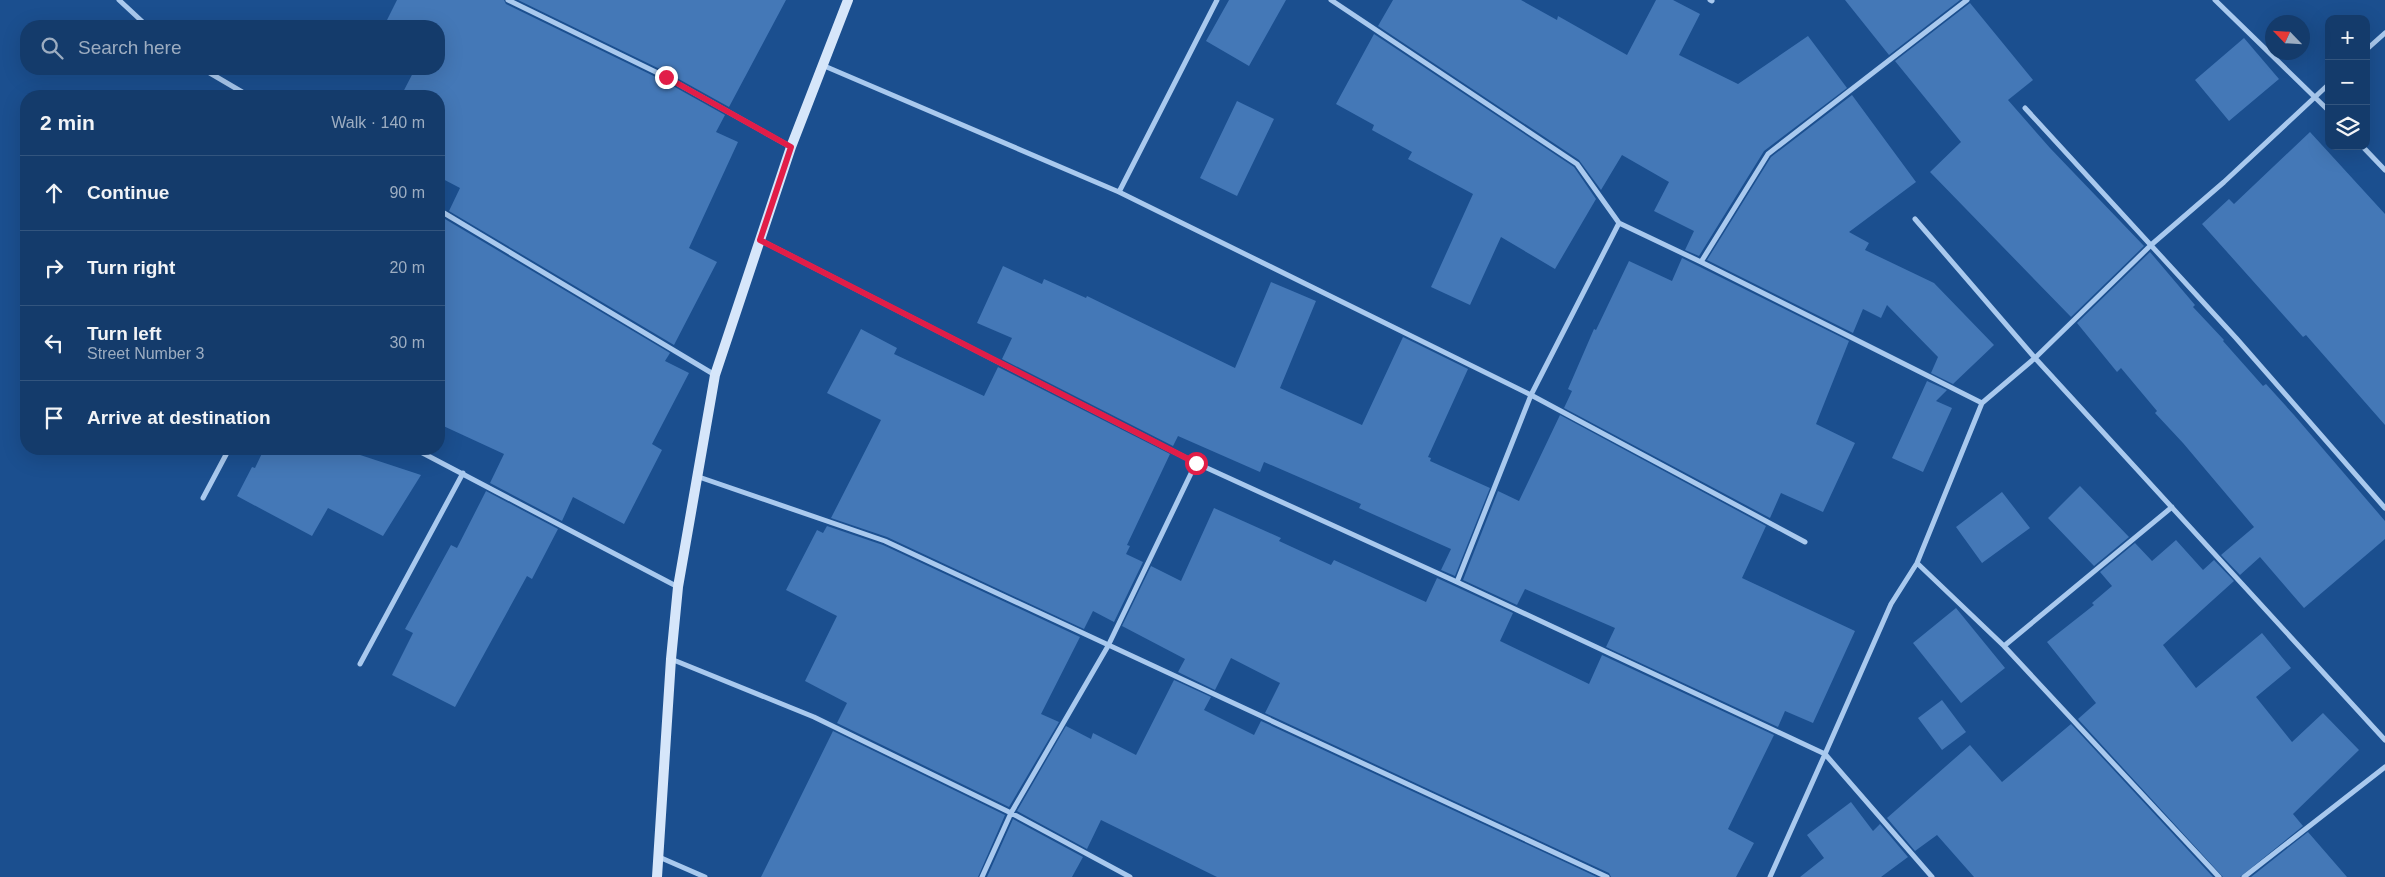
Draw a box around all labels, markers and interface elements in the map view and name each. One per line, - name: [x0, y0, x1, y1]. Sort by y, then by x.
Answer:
- north arrow: [2265, 15, 2310, 60]
- map controls: [2325, 15, 2370, 150]
- button: +: [2325, 15, 2370, 60]
- search box: [20, 20, 445, 75]
- icon: search: [38, 34, 66, 62]
- text: Search here: [78, 37, 182, 58]
- button: −: [2325, 60, 2370, 105]
- route end: [655, 66, 678, 89]
- button: layers: [2325, 105, 2370, 150]
- text: 2 min: [40, 111, 95, 134]
- text: Walk · 140 m: [331, 114, 425, 131]
- icon: ahead: [40, 179, 68, 207]
- text: Continue: [87, 182, 169, 203]
- text: 90 m: [389, 184, 425, 201]
- icon: right: [40, 254, 68, 282]
- text: Turn right: [87, 257, 175, 278]
- text: 20 m: [389, 259, 425, 276]
- text: Turn left: [87, 323, 162, 344]
- icon: left: [40, 329, 68, 357]
- text: 30 m: [389, 334, 425, 351]
- text: Street Number 3: [87, 345, 204, 362]
- icon: arrive: [40, 404, 68, 432]
- text: Arrive at destination: [87, 407, 271, 428]
- route start: [1185, 452, 1208, 475]

